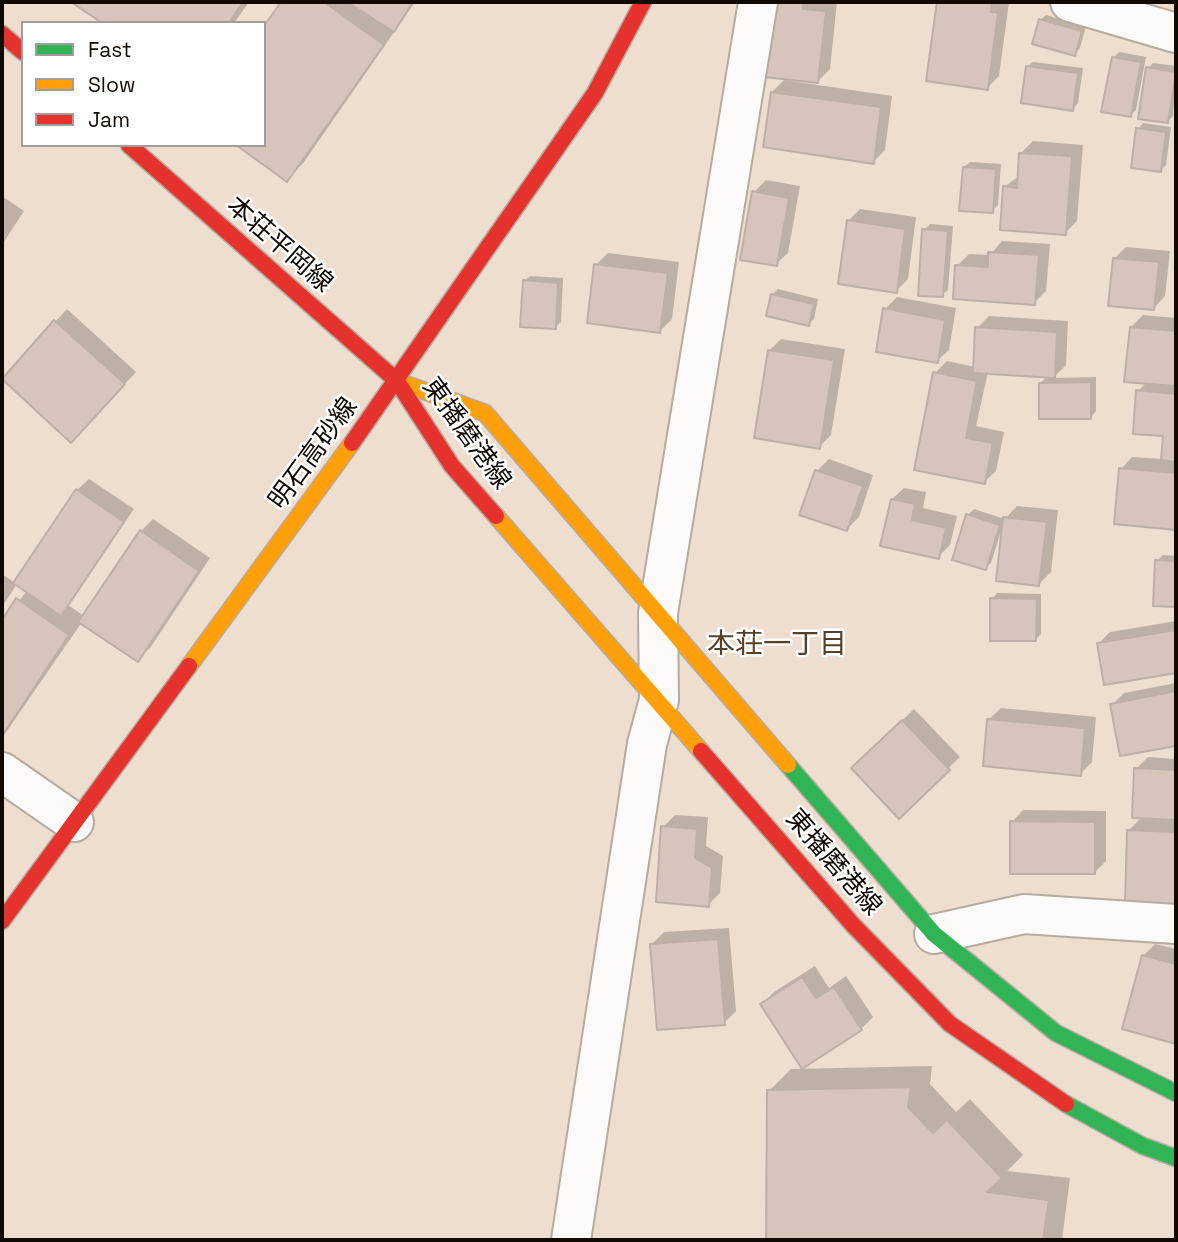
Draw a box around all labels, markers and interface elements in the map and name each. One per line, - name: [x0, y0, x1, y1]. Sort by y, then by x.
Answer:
- legend: [21, 21, 266, 147]
- text: Fast: [88, 36, 132, 63]
- text: Slow: [88, 71, 136, 98]
- text: Jam: [88, 106, 130, 133]
- street label: 本荘平岡線: [220, 191, 338, 299]
- street label: 東播磨港線: [415, 372, 517, 496]
- street label: 明石高砂線: [263, 392, 365, 516]
- district label: 本荘一丁目: [707, 628, 847, 662]
- street label: 東播磨港線: [779, 804, 887, 922]

